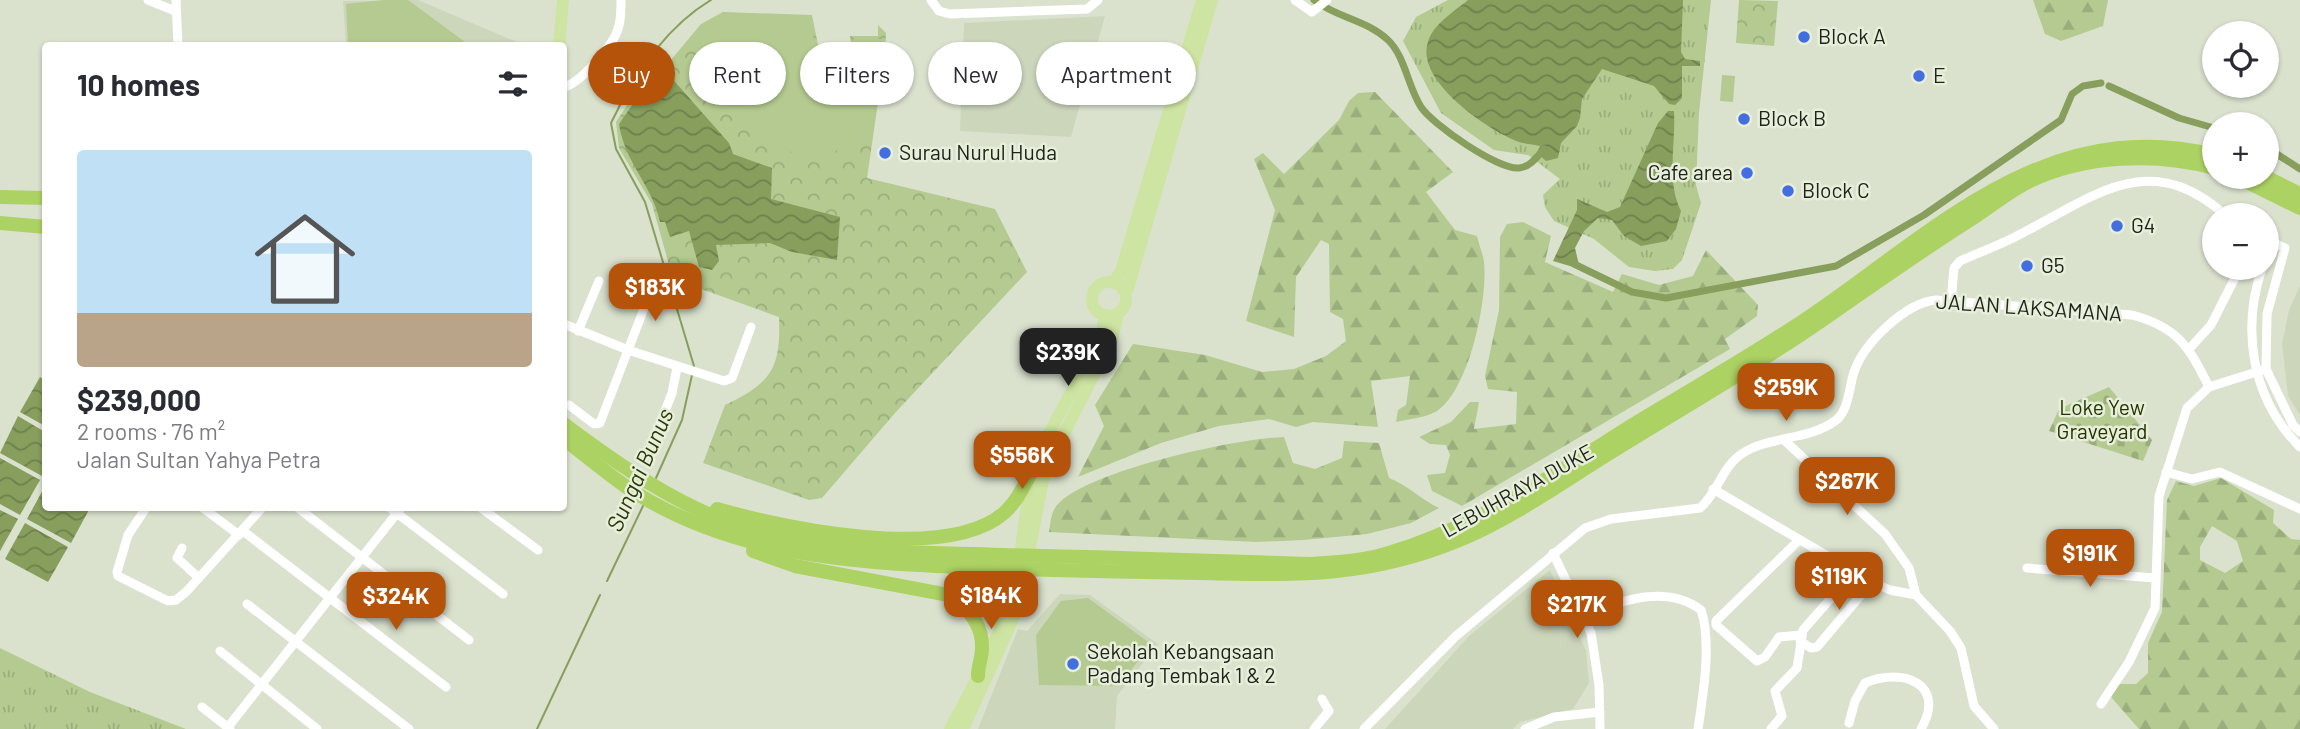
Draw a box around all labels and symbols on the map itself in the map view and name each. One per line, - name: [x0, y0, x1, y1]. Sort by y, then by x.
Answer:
- place label: Block A: [1818, 23, 1886, 48]
- marker: Block A: [1796, 29, 1812, 45]
- place label: E: [1933, 62, 1946, 87]
- marker: E: [1911, 68, 1927, 84]
- place label: Block B: [1758, 105, 1826, 130]
- marker: Block B: [1736, 111, 1752, 127]
- place label: Surau Nurul Huda: [899, 139, 1057, 164]
- marker: Surau Nurul Huda: [877, 145, 893, 161]
- place label: Cafe area: [1648, 159, 1733, 184]
- marker: Cafe area: [1739, 165, 1755, 181]
- place label: Block C: [1802, 177, 1870, 202]
- marker: Block C: [1780, 183, 1796, 199]
- place label: G4: [2131, 212, 2155, 237]
- marker: G4: [2109, 218, 2125, 234]
- place label: G5: [2041, 252, 2065, 277]
- marker: G5: [2019, 258, 2035, 274]
- pin: $183K: [606, 264, 704, 323]
- street label: JALAN LAKSAMANA: [1935, 288, 2123, 325]
- pin: $239K: [1019, 328, 1117, 388]
- pin: $259K: [1737, 364, 1835, 423]
- park label: Loke Yew Graveyard: [2057, 394, 2147, 443]
- water label: Sungai Bunus: [600, 404, 679, 535]
- pin: $556K: [973, 432, 1071, 491]
- street label: LEBUHRAYA DUKE: [1437, 438, 1597, 542]
- pin: $267K: [1798, 458, 1896, 517]
- pin: $191K: [2041, 530, 2139, 589]
- pin: $119K: [1790, 552, 1888, 612]
- pin: $324K: [347, 572, 445, 632]
- pin: $184K: [942, 572, 1040, 631]
- pin: $217K: [1528, 580, 1626, 640]
- place label: Sekolah Kebangsaan Padang Tembak 1 & 2: [1087, 638, 1276, 687]
- marker: Sekolah Kebangsaan Padang Tembak 1 & 2: [1065, 656, 1081, 672]

